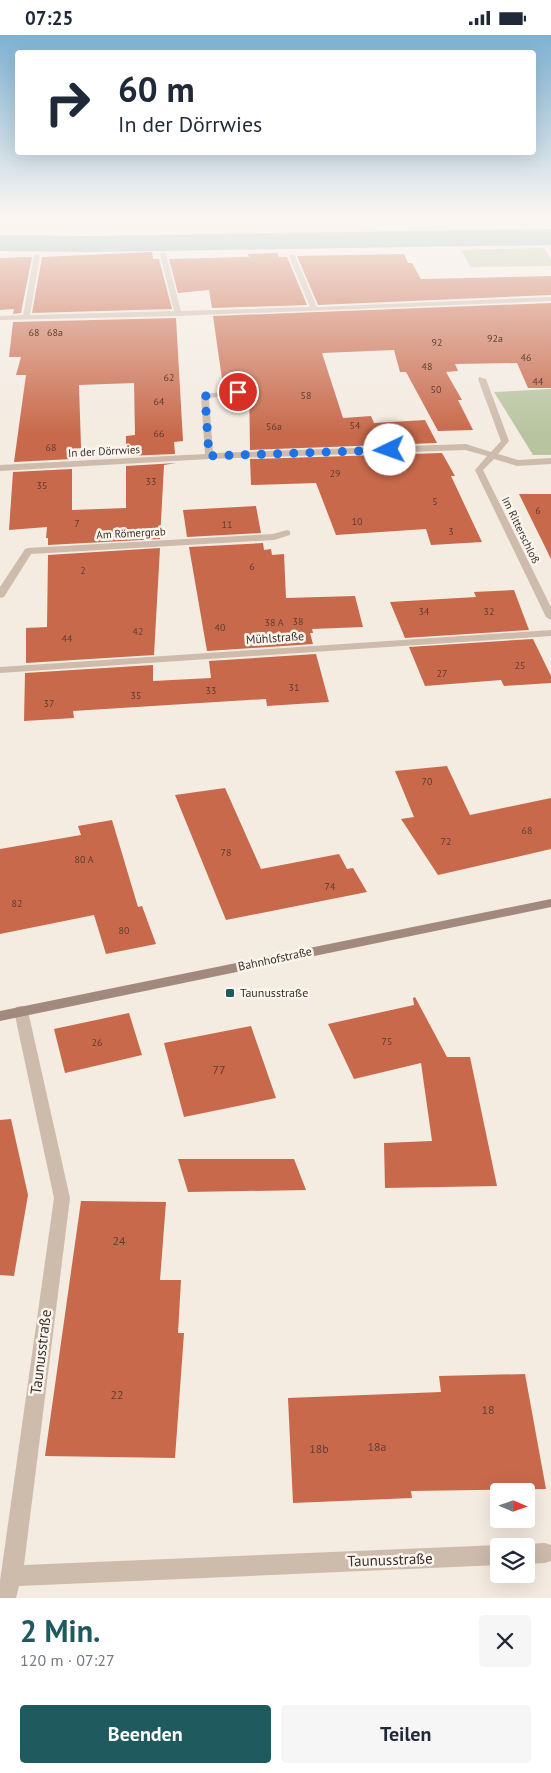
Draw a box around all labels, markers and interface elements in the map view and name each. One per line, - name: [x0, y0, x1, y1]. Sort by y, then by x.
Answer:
- text: 07:25: [25, 6, 73, 30]
- text: 60 m: [118, 66, 195, 112]
- icon: right: [35, 70, 100, 135]
- text: In der Dörrwies: [118, 110, 262, 138]
- house number: 68: [29, 326, 39, 339]
- house number: 68a: [47, 326, 63, 339]
- house number: 92a: [487, 332, 503, 345]
- house number: 92: [432, 336, 442, 349]
- house number: 46: [521, 351, 531, 364]
- house number: 48: [422, 360, 432, 373]
- house number: 62: [164, 371, 174, 384]
- pin: [217, 371, 259, 413]
- house number: 44: [533, 375, 544, 388]
- icon: arrive: [224, 378, 252, 406]
- house number: 50: [431, 383, 442, 396]
- house number: 58: [301, 389, 311, 402]
- house number: 64: [154, 395, 165, 408]
- house number: 54: [350, 419, 361, 432]
- house number: 56a: [266, 420, 282, 433]
- position arrow: [363, 423, 415, 475]
- house number: 66: [154, 427, 164, 440]
- house number: 68: [46, 441, 56, 454]
- street label: In der Dörrwies: [68, 442, 141, 460]
- house number: 29: [330, 467, 340, 480]
- house number: 33: [146, 475, 156, 488]
- house number: 35: [37, 479, 47, 492]
- street label: Im Ritterschloß: [499, 494, 543, 566]
- house number: 5: [432, 495, 438, 508]
- house number: 6: [535, 504, 541, 517]
- house number: 10: [352, 515, 363, 528]
- house number: 7: [74, 517, 80, 530]
- house number: 11: [222, 518, 232, 531]
- street label: Am Römergrab: [96, 524, 166, 542]
- house number: 3: [448, 525, 454, 538]
- house number: 6: [249, 560, 255, 573]
- house number: 2: [80, 564, 86, 577]
- house number: 34: [419, 605, 430, 618]
- house number: 32: [484, 605, 494, 618]
- house number: 38: [293, 615, 303, 628]
- house number: 38 A: [264, 616, 284, 629]
- house number: 40: [215, 621, 226, 634]
- house number: 42: [133, 625, 143, 638]
- street label: Mühlstraße: [245, 628, 305, 647]
- house number: 44: [62, 632, 73, 645]
- house number: 25: [515, 659, 525, 672]
- house number: 27: [437, 667, 447, 680]
- house number: 31: [289, 681, 299, 694]
- house number: 33: [206, 684, 216, 697]
- house number: 35: [131, 689, 141, 702]
- house number: 37: [44, 697, 54, 710]
- house number: 70: [422, 775, 433, 788]
- house number: 68: [522, 824, 532, 837]
- house number: 72: [441, 835, 451, 848]
- house number: 78: [221, 846, 231, 859]
- house number: 80 A: [74, 853, 94, 866]
- house number: 74: [325, 880, 336, 893]
- house number: 82: [12, 897, 22, 910]
- house number: 80: [119, 924, 130, 937]
- street label: Bahnhofstraße: [237, 943, 313, 974]
- place label: Taunusstraße: [240, 985, 308, 1000]
- marker: Taunusstraße: [224, 987, 236, 999]
- house number: 75: [382, 1035, 392, 1048]
- house number: 26: [92, 1036, 102, 1049]
- house number: 77: [212, 1062, 226, 1077]
- house number: 24: [112, 1233, 126, 1248]
- street label: Taunusstraße: [26, 1308, 55, 1395]
- house number: 22: [110, 1387, 124, 1402]
- house number: 18: [481, 1402, 495, 1417]
- house number: 18a: [367, 1439, 387, 1454]
- house number: 18b: [309, 1441, 329, 1456]
- north arrow: [490, 1483, 535, 1527]
- map controls: [490, 1483, 535, 1583]
- button: layers: [490, 1538, 535, 1583]
- street label: Taunusstraße: [347, 1549, 433, 1570]
- text: 2 Min.: [20, 1611, 100, 1650]
- button: close: [479, 1615, 531, 1667]
- text: 120 m · 07:27: [20, 1650, 115, 1670]
- button: Beenden: [20, 1705, 271, 1763]
- button: Teilen: [281, 1705, 531, 1763]

